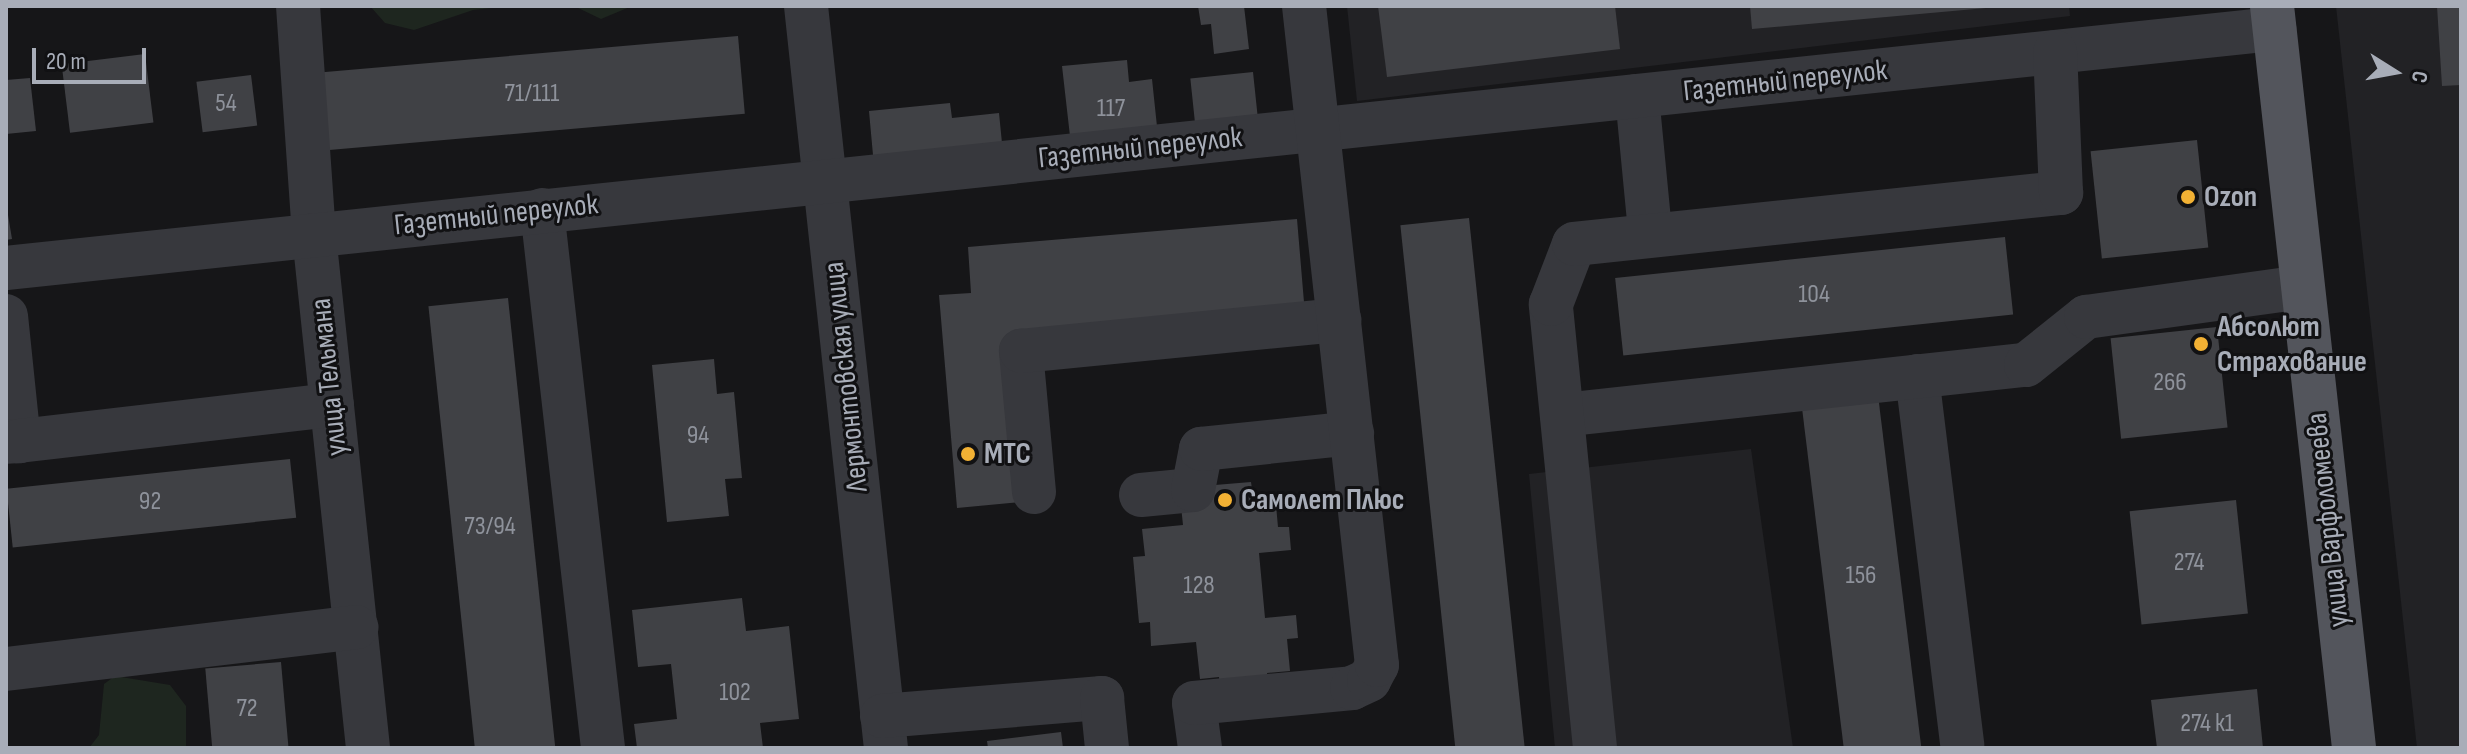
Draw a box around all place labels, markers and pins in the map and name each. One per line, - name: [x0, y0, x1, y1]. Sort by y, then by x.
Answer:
- place label: Ozon: [2204, 179, 2257, 215]
- marker: Ozon: [2179, 188, 2197, 206]
- place label: Абсолют Страхование: [2217, 309, 2367, 380]
- marker: Абсолют Страхование: [2192, 335, 2210, 353]
- place label: МТС: [984, 436, 1031, 472]
- marker: МТС: [959, 445, 977, 463]
- place label: Самолет Плюс: [1241, 482, 1404, 518]
- marker: Самолет Плюс: [1216, 491, 1234, 509]

